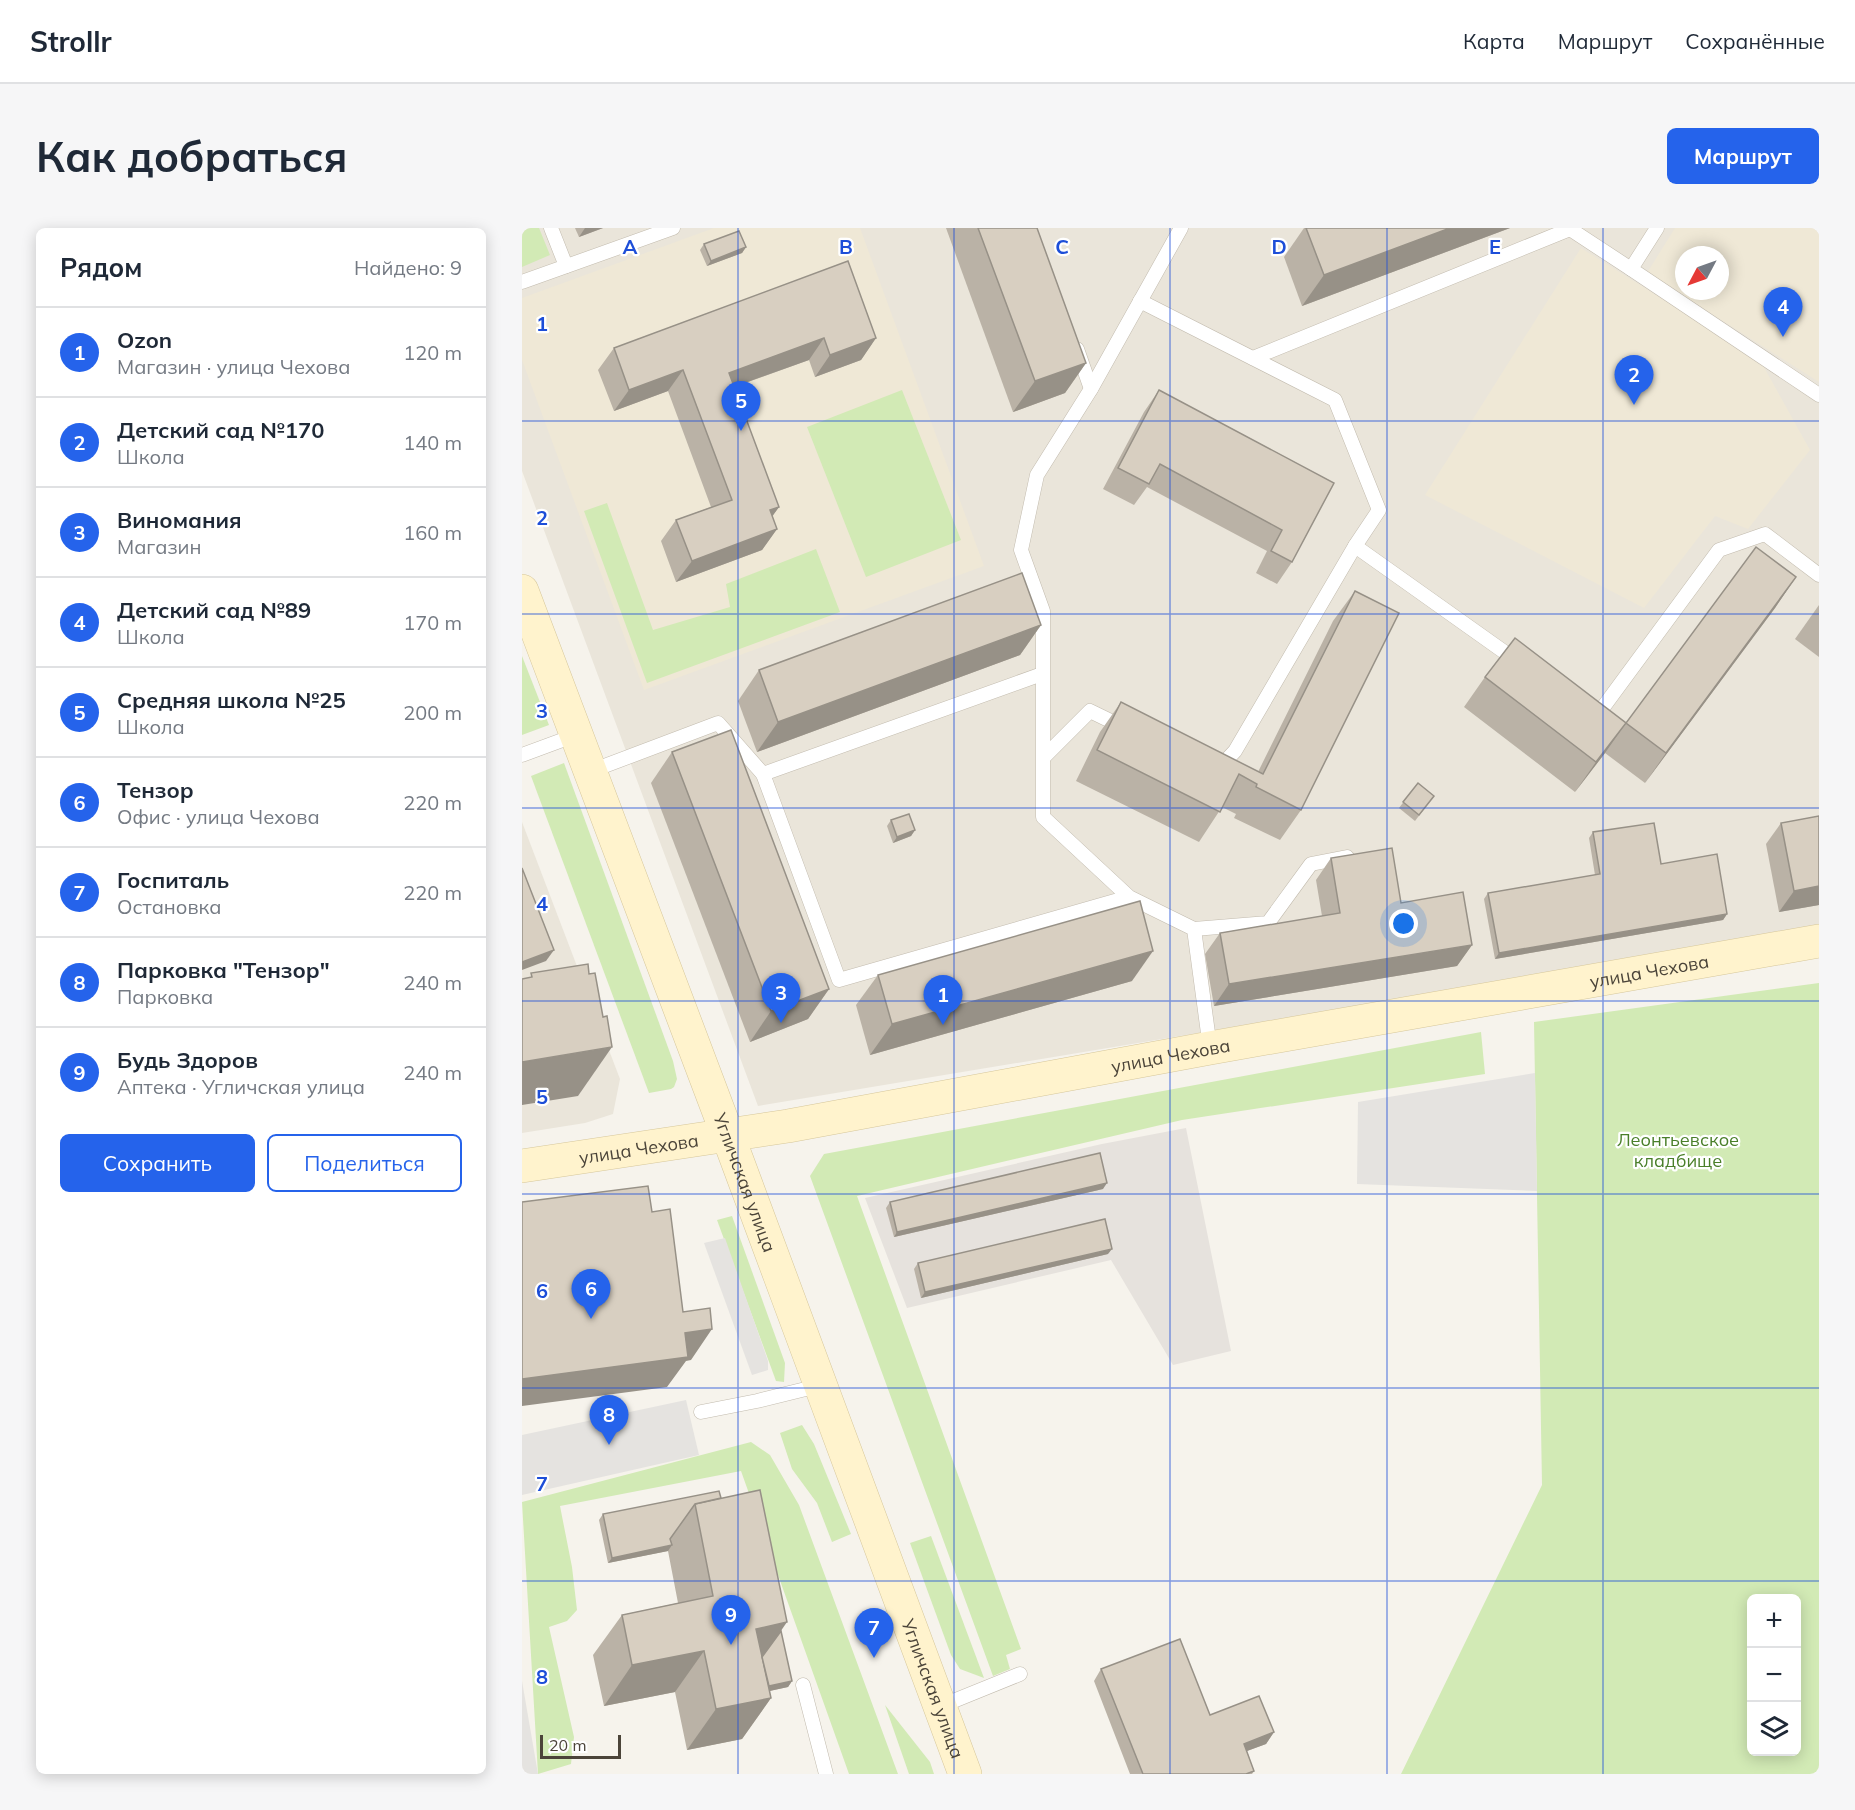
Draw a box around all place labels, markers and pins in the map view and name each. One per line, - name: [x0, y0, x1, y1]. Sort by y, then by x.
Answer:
- pin: 4: [1764, 288, 1802, 337]
- pin: 2: [1614, 356, 1654, 405]
- pin: 5: [722, 382, 760, 431]
- pin: 3: [762, 974, 800, 1023]
- pin: 1: [924, 976, 962, 1025]
- pin: 6: [572, 1270, 610, 1319]
- pin: 8: [590, 1396, 628, 1445]
- pin: 9: [712, 1596, 750, 1645]
- pin: 7: [854, 1608, 894, 1658]

